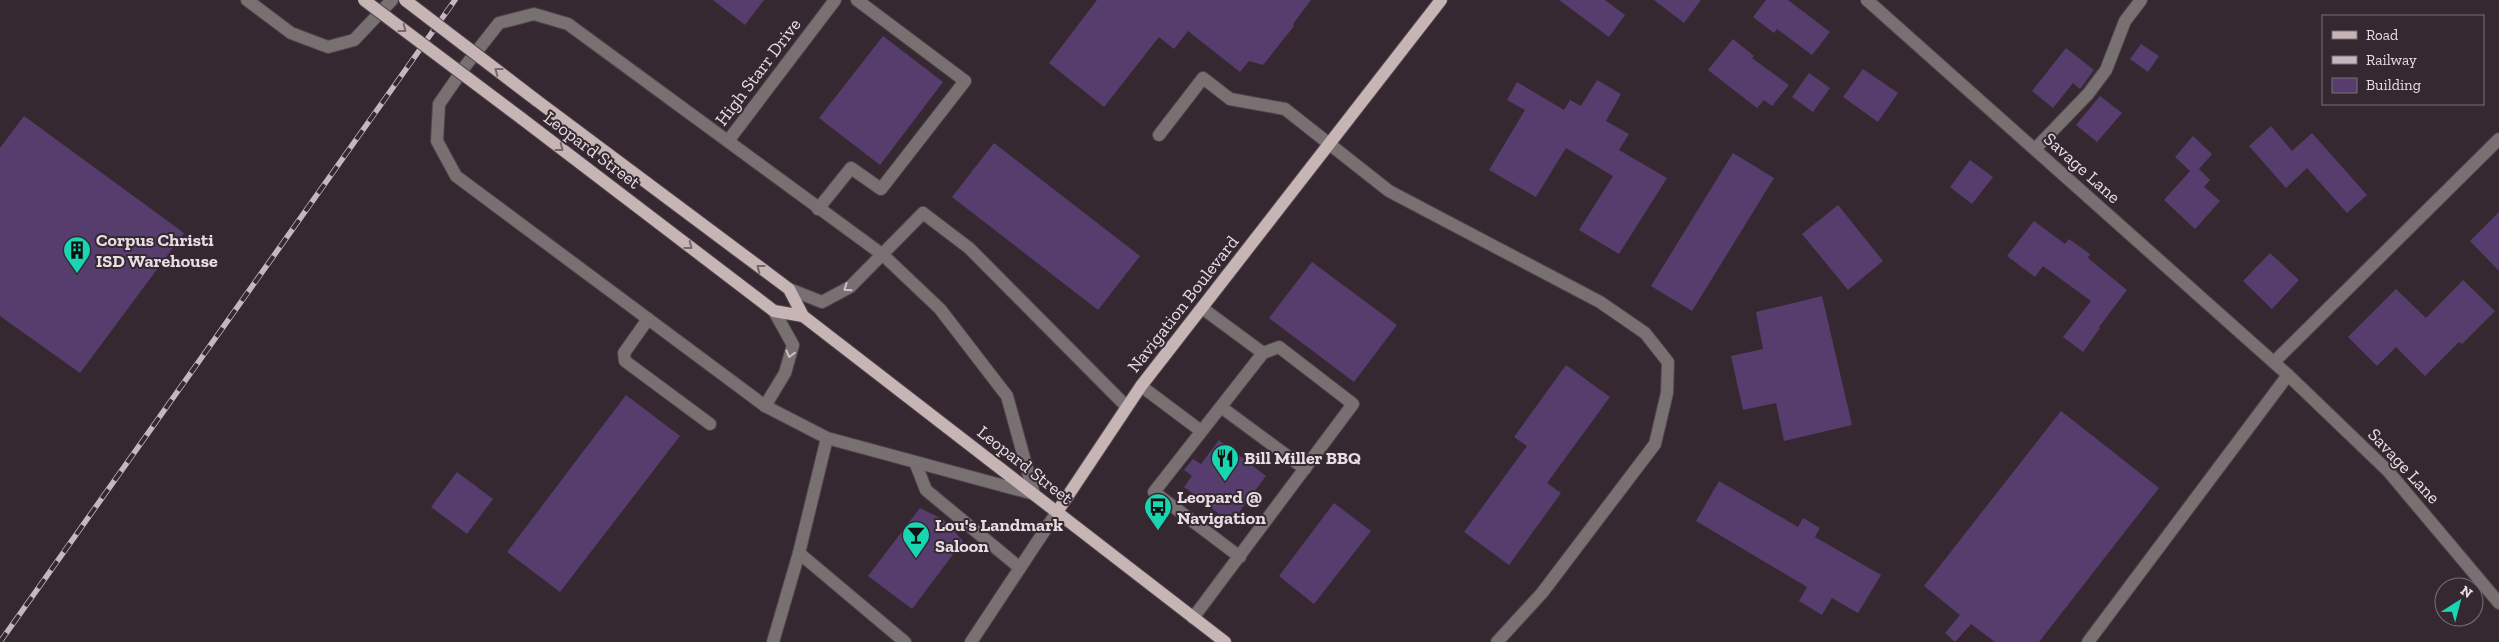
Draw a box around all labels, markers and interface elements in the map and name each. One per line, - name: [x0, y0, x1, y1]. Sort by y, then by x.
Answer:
- street label: High Starr Drive: [710, 14, 806, 130]
- legend: [2322, 15, 2484, 105]
- one-way arrow: [397, 24, 406, 32]
- text: Road: [2366, 26, 2399, 44]
- text: Railway: [2366, 51, 2417, 69]
- one-way arrow: [495, 68, 504, 76]
- text: Building: [2366, 76, 2421, 94]
- street label: Leopard Street: [539, 107, 645, 194]
- street label: Savage Lane: [2039, 128, 2125, 208]
- one-way arrow: [554, 142, 563, 150]
- place label: Corpus Christi ISD Warehouse: [96, 229, 218, 272]
- street label: Navigation Boulevard: [1123, 231, 1243, 377]
- building icon: Corpus Christi ISD Warehouse: [62, 235, 92, 274]
- one-way arrow: [683, 240, 693, 249]
- one-way arrow: [757, 265, 766, 273]
- one-way arrow: [843, 282, 853, 291]
- one-way arrow: [785, 350, 796, 359]
- street label: Leopard Street: [973, 421, 1077, 509]
- street label: Savage Lane: [2363, 424, 2445, 508]
- restaurant icon: Bill Miller BBQ: [1210, 443, 1240, 482]
- place label: Bill Miller BBQ: [1244, 447, 1361, 469]
- place label: Leopard @ Navigation: [1177, 486, 1266, 529]
- bus stop icon: Leopard @ Navigation: [1143, 492, 1173, 531]
- place label: Lou's Landmark Saloon: [935, 514, 1063, 557]
- bar icon: Lou's Landmark Saloon: [901, 520, 931, 559]
- north arrow: [2434, 577, 2484, 627]
- text: N: [2457, 582, 2476, 602]

